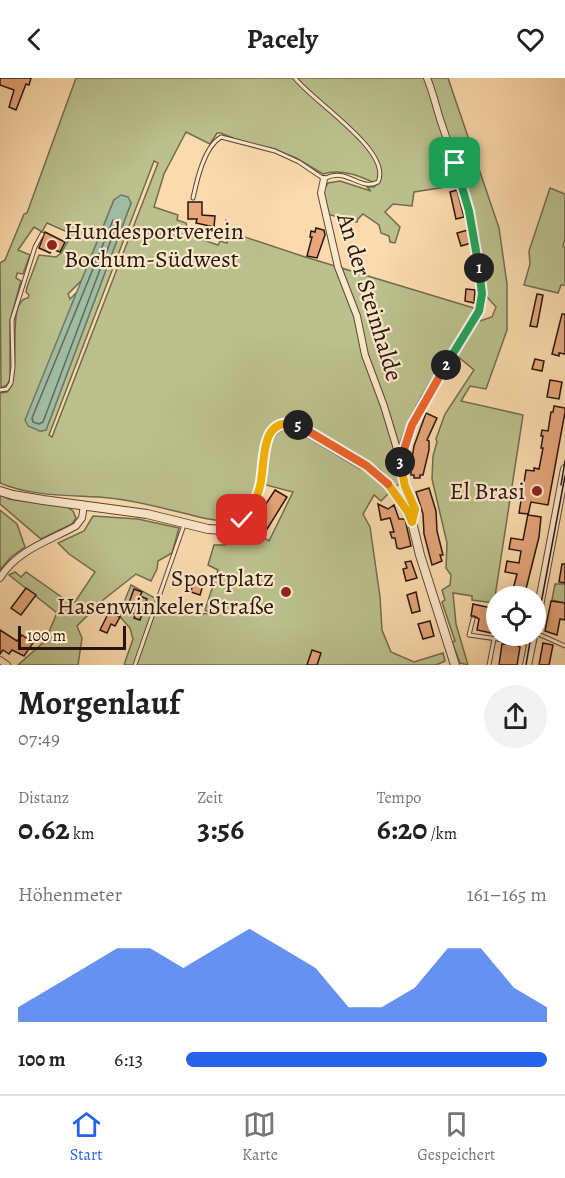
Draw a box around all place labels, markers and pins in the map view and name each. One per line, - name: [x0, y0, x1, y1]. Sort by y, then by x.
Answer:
- pin: [429, 137, 480, 188]
- place label: Hundesportverein Bochum-Südwest: [64, 215, 244, 275]
- marker: Hundesportverein Bochum-Südwest: [45, 238, 59, 252]
- pin: 1: [464, 253, 494, 283]
- pin: 2: [431, 350, 461, 380]
- pin: 5: [283, 410, 313, 440]
- pin: 3: [385, 447, 415, 477]
- place label: El Brasi: [450, 475, 525, 507]
- marker: El Brasi: [530, 484, 544, 498]
- pin: [216, 494, 267, 545]
- place label: Sportplatz Hasenwinkeler Straße: [57, 562, 274, 622]
- marker: Sportplatz Hasenwinkeler Straße: [279, 585, 293, 599]

